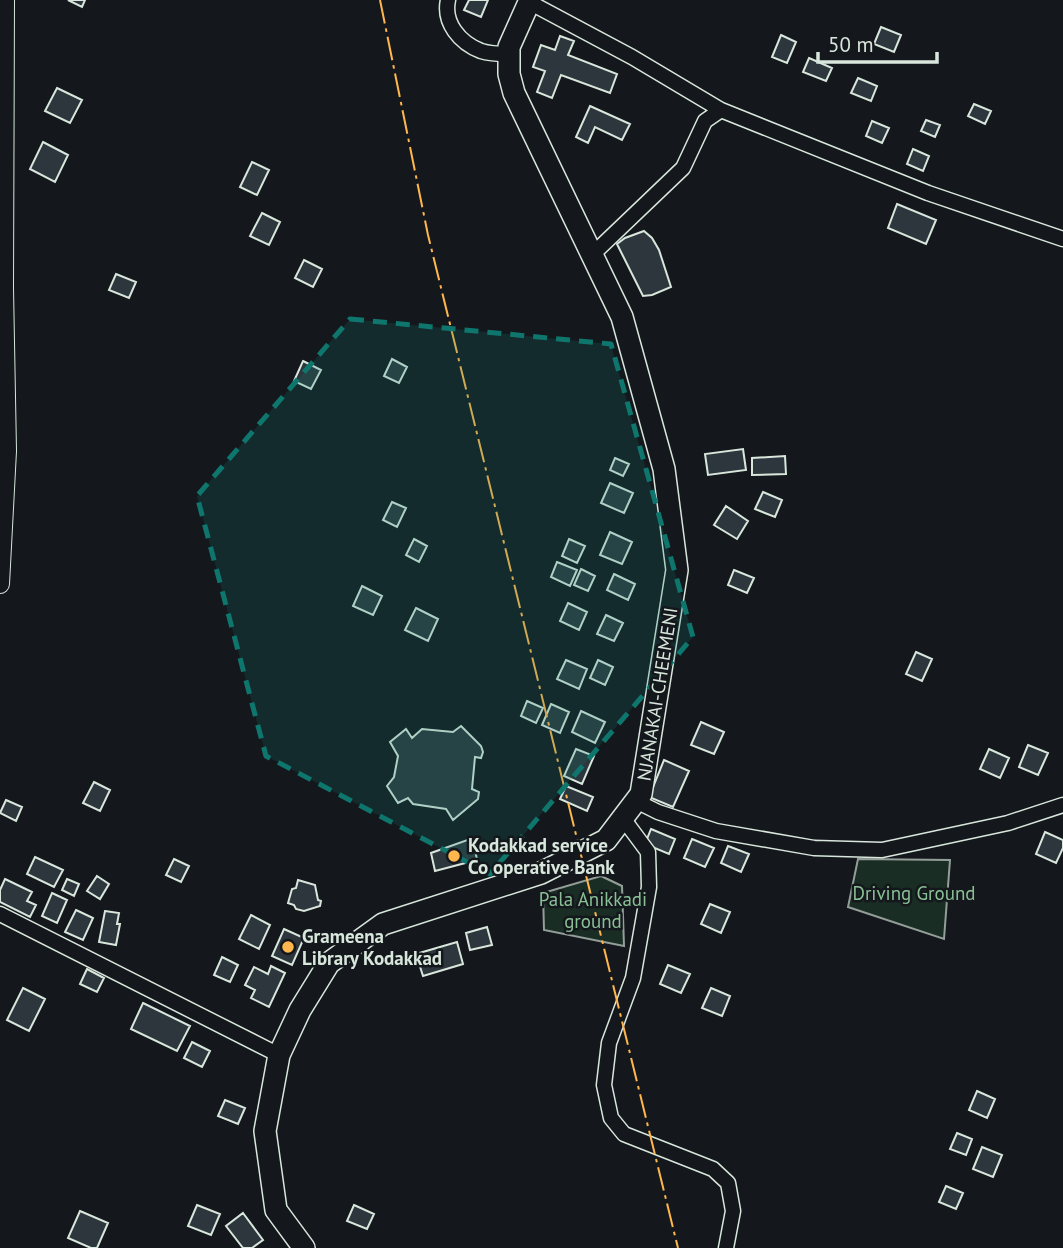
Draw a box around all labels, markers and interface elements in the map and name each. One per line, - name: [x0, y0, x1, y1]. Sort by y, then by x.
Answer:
- scale bar: [818, 21, 937, 65]
- text: 50 m: [828, 31, 874, 58]
- street label: NJANAKAI-CHEEMENI: [631, 606, 683, 782]
- place label: Kodakkad service Co operative Bank: [468, 833, 615, 879]
- marker: Kodakkad service Co operative Bank: [446, 848, 462, 864]
- park label: Driving Ground: [852, 881, 976, 905]
- park label: Pala Anikkadi ground: [539, 887, 647, 933]
- place label: Grameena Library Kodakkad: [302, 924, 442, 970]
- marker: Grameena Library Kodakkad: [280, 939, 296, 955]

